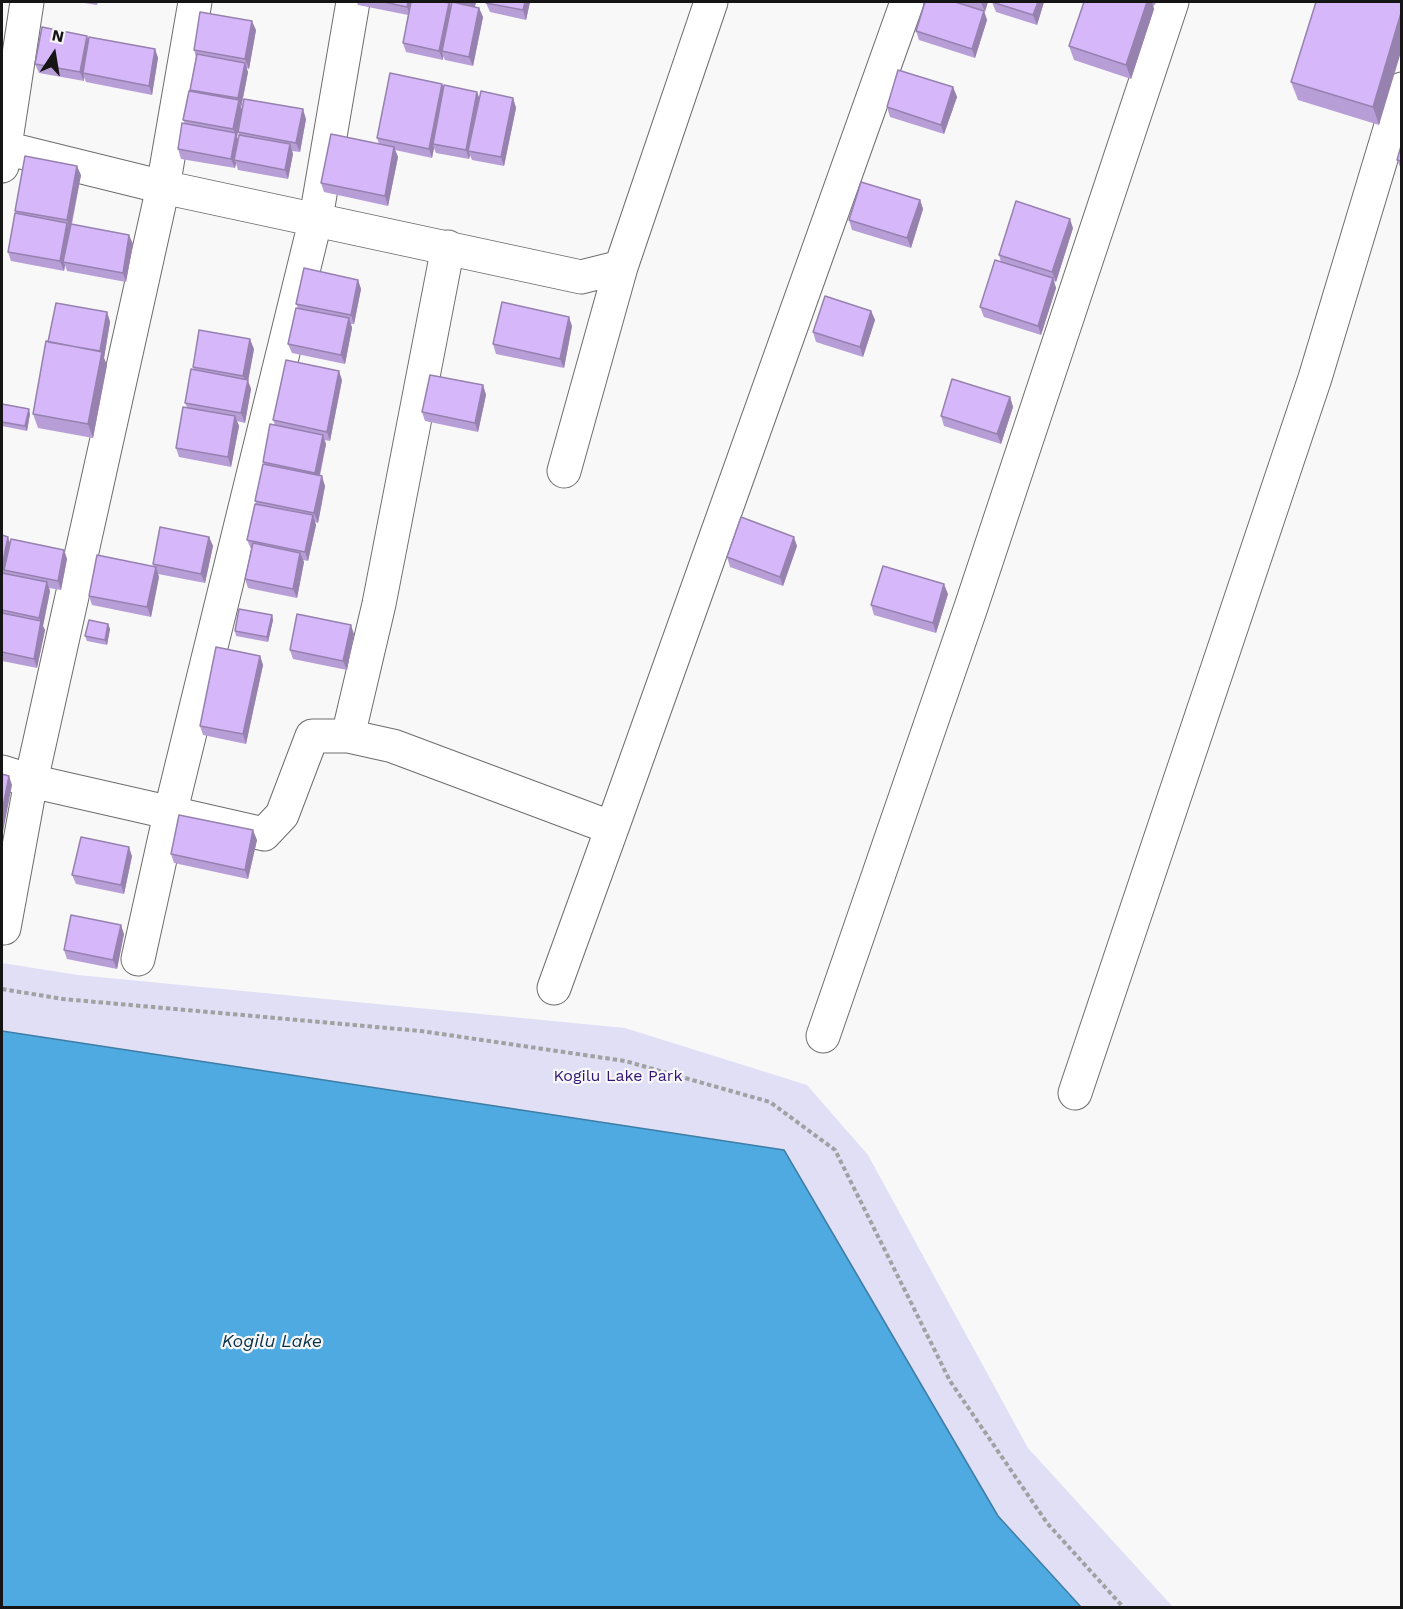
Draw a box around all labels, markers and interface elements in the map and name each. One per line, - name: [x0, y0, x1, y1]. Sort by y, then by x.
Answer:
- north arrow: [24, 24, 84, 84]
- text: N: [50, 25, 66, 46]
- park label: Kogilu Lake Park: [554, 1066, 682, 1086]
- water label: Kogilu Lake: [222, 1331, 322, 1353]

